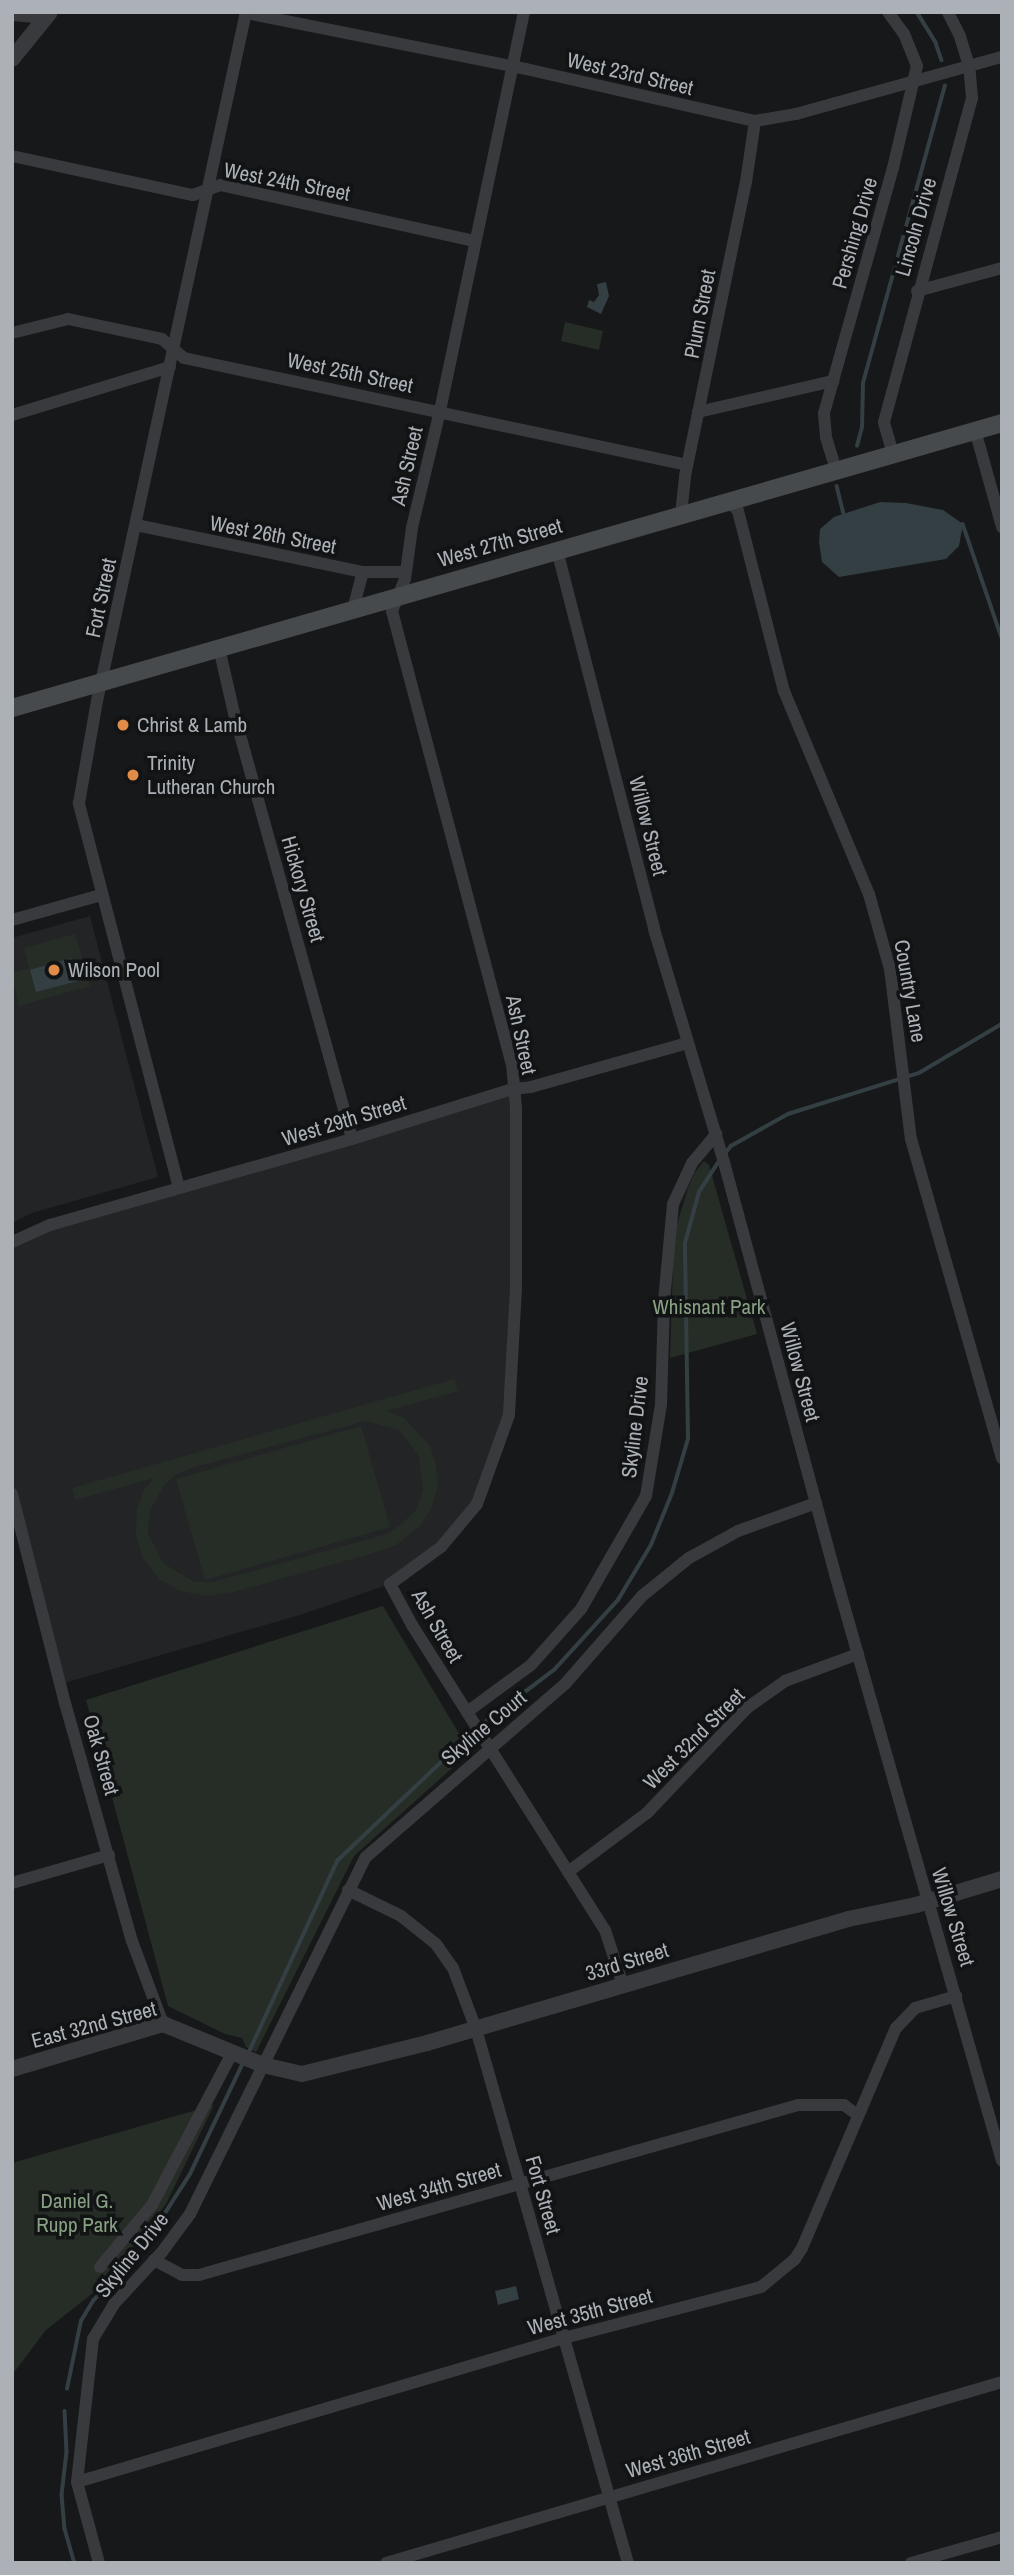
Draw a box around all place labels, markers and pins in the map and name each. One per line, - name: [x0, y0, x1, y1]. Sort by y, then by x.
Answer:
- place label: Christ & Lamb: [137, 712, 247, 738]
- marker: Christ & Lamb: [115, 717, 131, 733]
- place label: Trinity Lutheran Church: [147, 750, 275, 800]
- marker: Trinity Lutheran Church: [125, 767, 141, 783]
- place label: Wilson Pool: [68, 957, 160, 983]
- marker: Wilson Pool: [46, 962, 62, 978]

